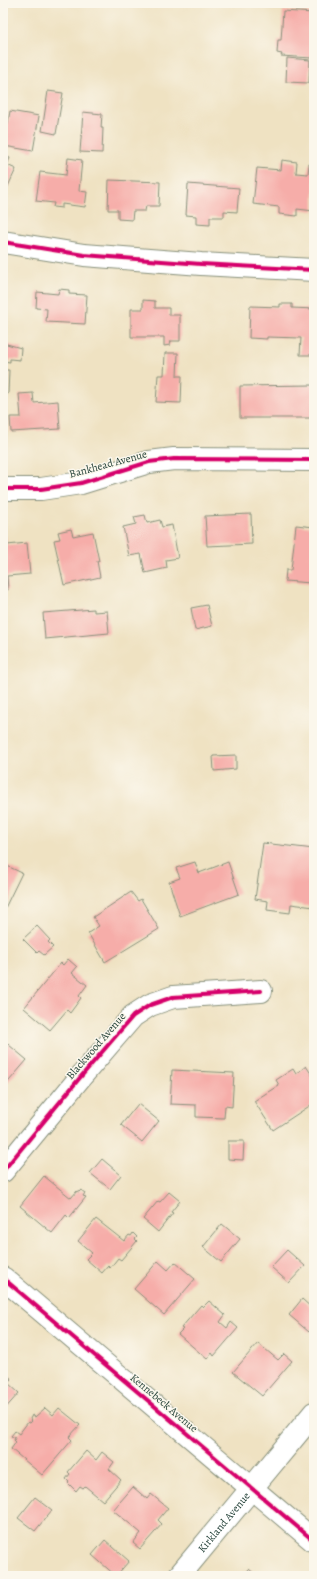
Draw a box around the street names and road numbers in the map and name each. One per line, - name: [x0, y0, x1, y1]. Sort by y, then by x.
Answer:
- street label: Bankhead Avenue: [67, 446, 149, 482]
- street label: Blackwood Avenue: [63, 1009, 129, 1083]
- street label: Kennebeck Avenue: [127, 1370, 201, 1436]
- street label: Kirkland Avenue: [194, 1489, 253, 1556]

